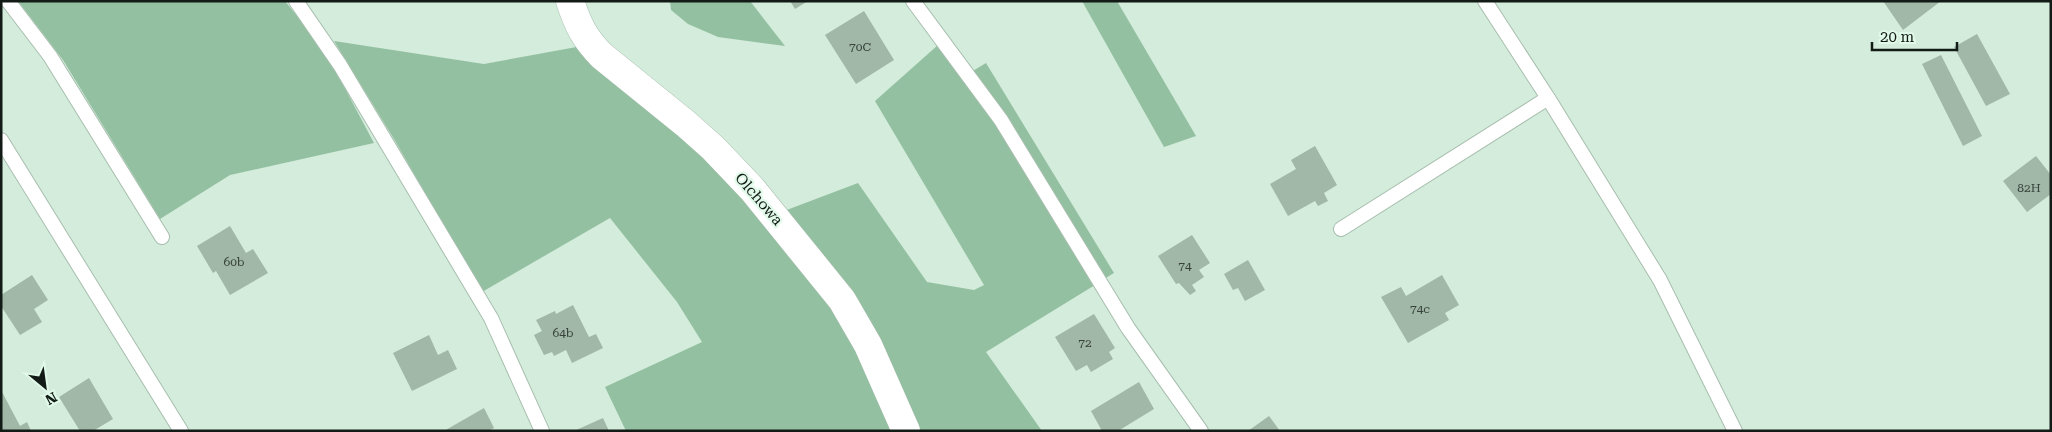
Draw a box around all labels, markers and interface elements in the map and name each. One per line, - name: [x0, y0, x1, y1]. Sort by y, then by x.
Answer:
- scale bar: [1872, 20, 1957, 52]
- text: 20 m: [1880, 28, 1915, 46]
- house number: 70C: [849, 40, 871, 54]
- street label: Olchowa: [731, 169, 787, 229]
- house number: 82H: [2017, 181, 2041, 195]
- house number: 60b: [223, 255, 245, 269]
- house number: 74: [1178, 259, 1192, 273]
- house number: 74c: [1410, 302, 1430, 316]
- house number: 64b: [552, 326, 574, 340]
- house number: 72: [1078, 336, 1092, 350]
- north arrow: [20, 362, 70, 412]
- text: N: [43, 389, 60, 408]

